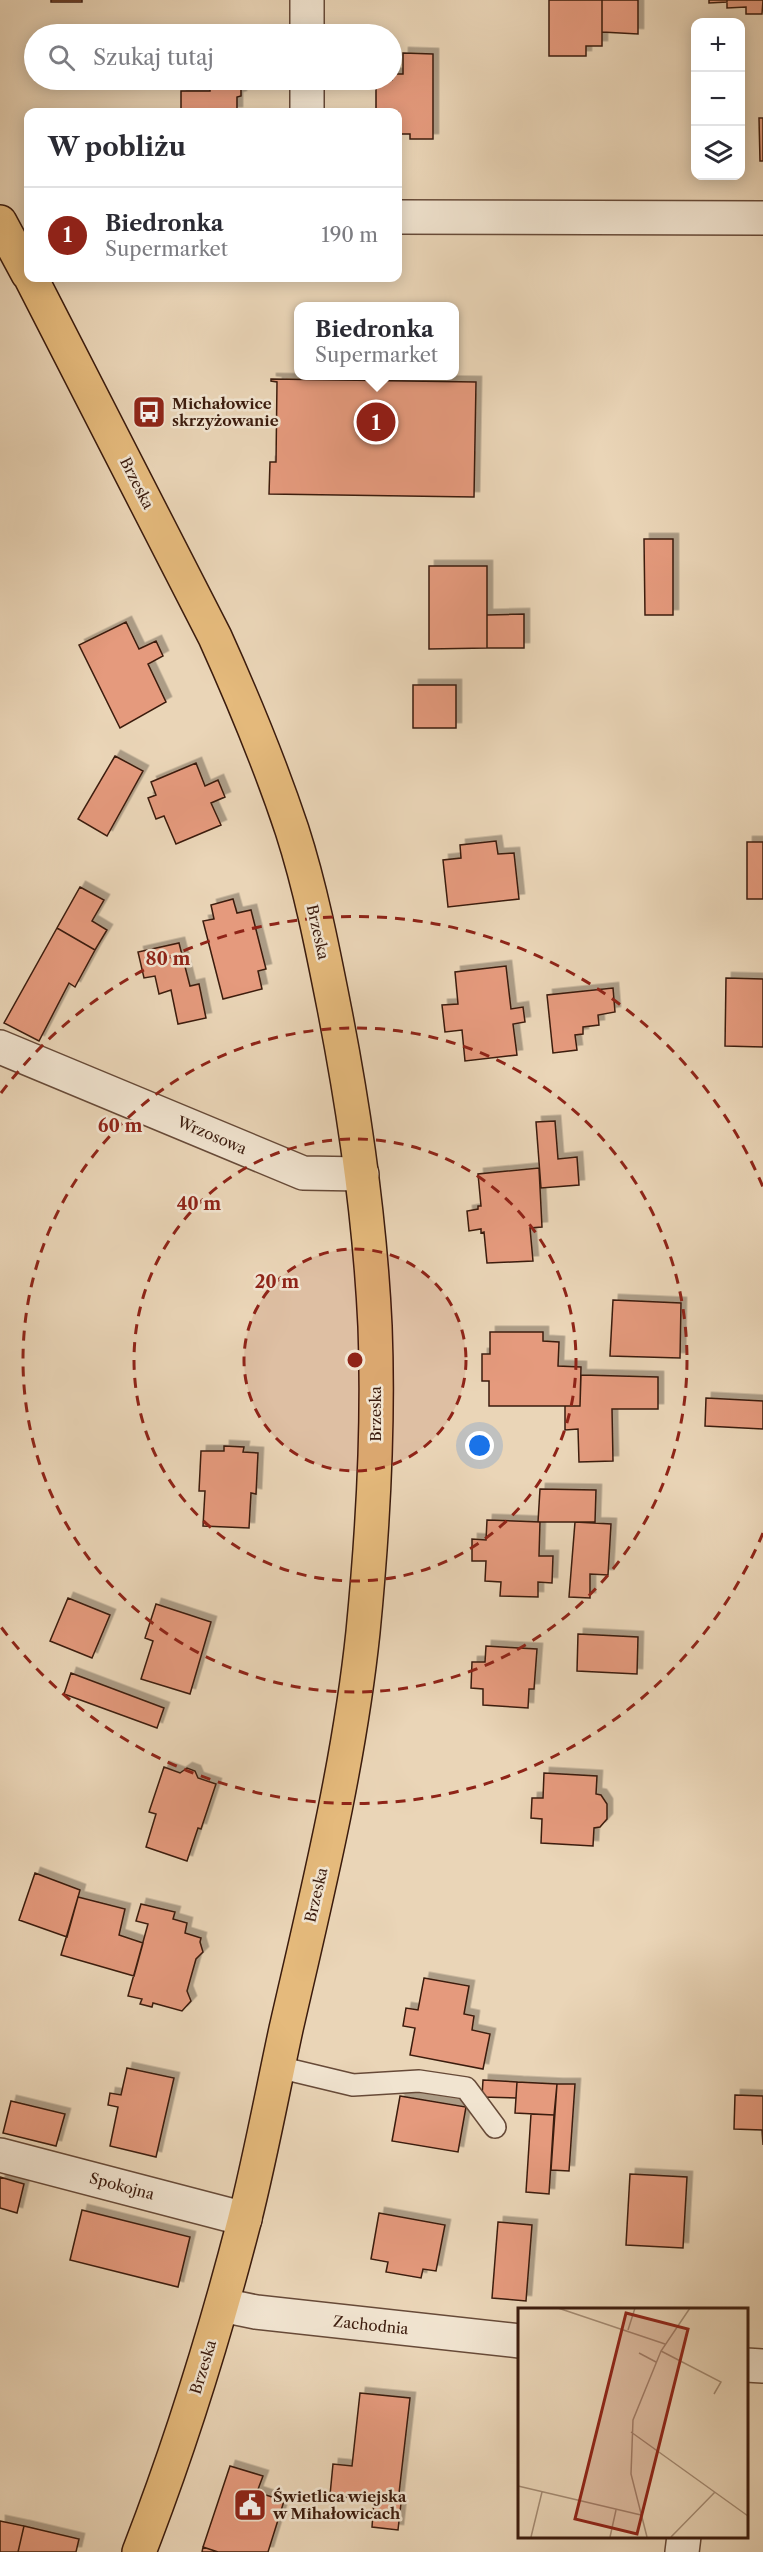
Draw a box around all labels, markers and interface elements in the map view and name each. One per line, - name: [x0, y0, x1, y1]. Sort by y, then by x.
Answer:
- map controls: [691, 18, 745, 180]
- button: +: [691, 18, 745, 72]
- search box: [24, 24, 402, 90]
- icon: search: [45, 41, 78, 74]
- text: Szukaj tutaj: [93, 44, 214, 71]
- button: −: [691, 72, 745, 126]
- button: layers: [691, 126, 745, 180]
- text: W pobliżu: [48, 131, 186, 163]
- text: Biedronka: [105, 210, 224, 237]
- text: 1: [63, 223, 72, 247]
- text: 190 m: [321, 223, 378, 247]
- text: Supermarket: [105, 237, 228, 261]
- popup: [294, 302, 459, 380]
- text: Biedronka: [315, 316, 434, 343]
- text: Supermarket: [315, 343, 438, 367]
- bus stop icon: Michałowice skrzyżowanie: [131, 394, 167, 430]
- place label: Michałowice skrzyżowanie: [172, 394, 279, 430]
- pin: 1: [356, 400, 395, 444]
- street label: Brzeska: [116, 454, 158, 512]
- street label: Brzeska: [302, 903, 334, 961]
- text: 80 m: [145, 948, 191, 970]
- street label: Wrzosowa: [173, 1111, 250, 1158]
- text: 60 m: [98, 1115, 142, 1137]
- text: 40 m: [177, 1193, 221, 1215]
- text: 20 m: [255, 1271, 299, 1293]
- centre of rings: [345, 1350, 365, 1370]
- street label: Brzeska: [366, 1386, 385, 1442]
- your location: [465, 1431, 494, 1460]
- street label: Brzeska: [300, 1866, 332, 1924]
- street label: Spokojna: [88, 2168, 157, 2204]
- inset map: [518, 2308, 748, 2537]
- street label: Zachodnia: [332, 2312, 410, 2338]
- street label: Brzeska: [186, 2338, 220, 2396]
- public building icon: Świetlica wiejska w Mihałowicach: [232, 2487, 268, 2523]
- place label: Świetlica wiejska w Mihałowicach: [272, 2487, 407, 2523]

